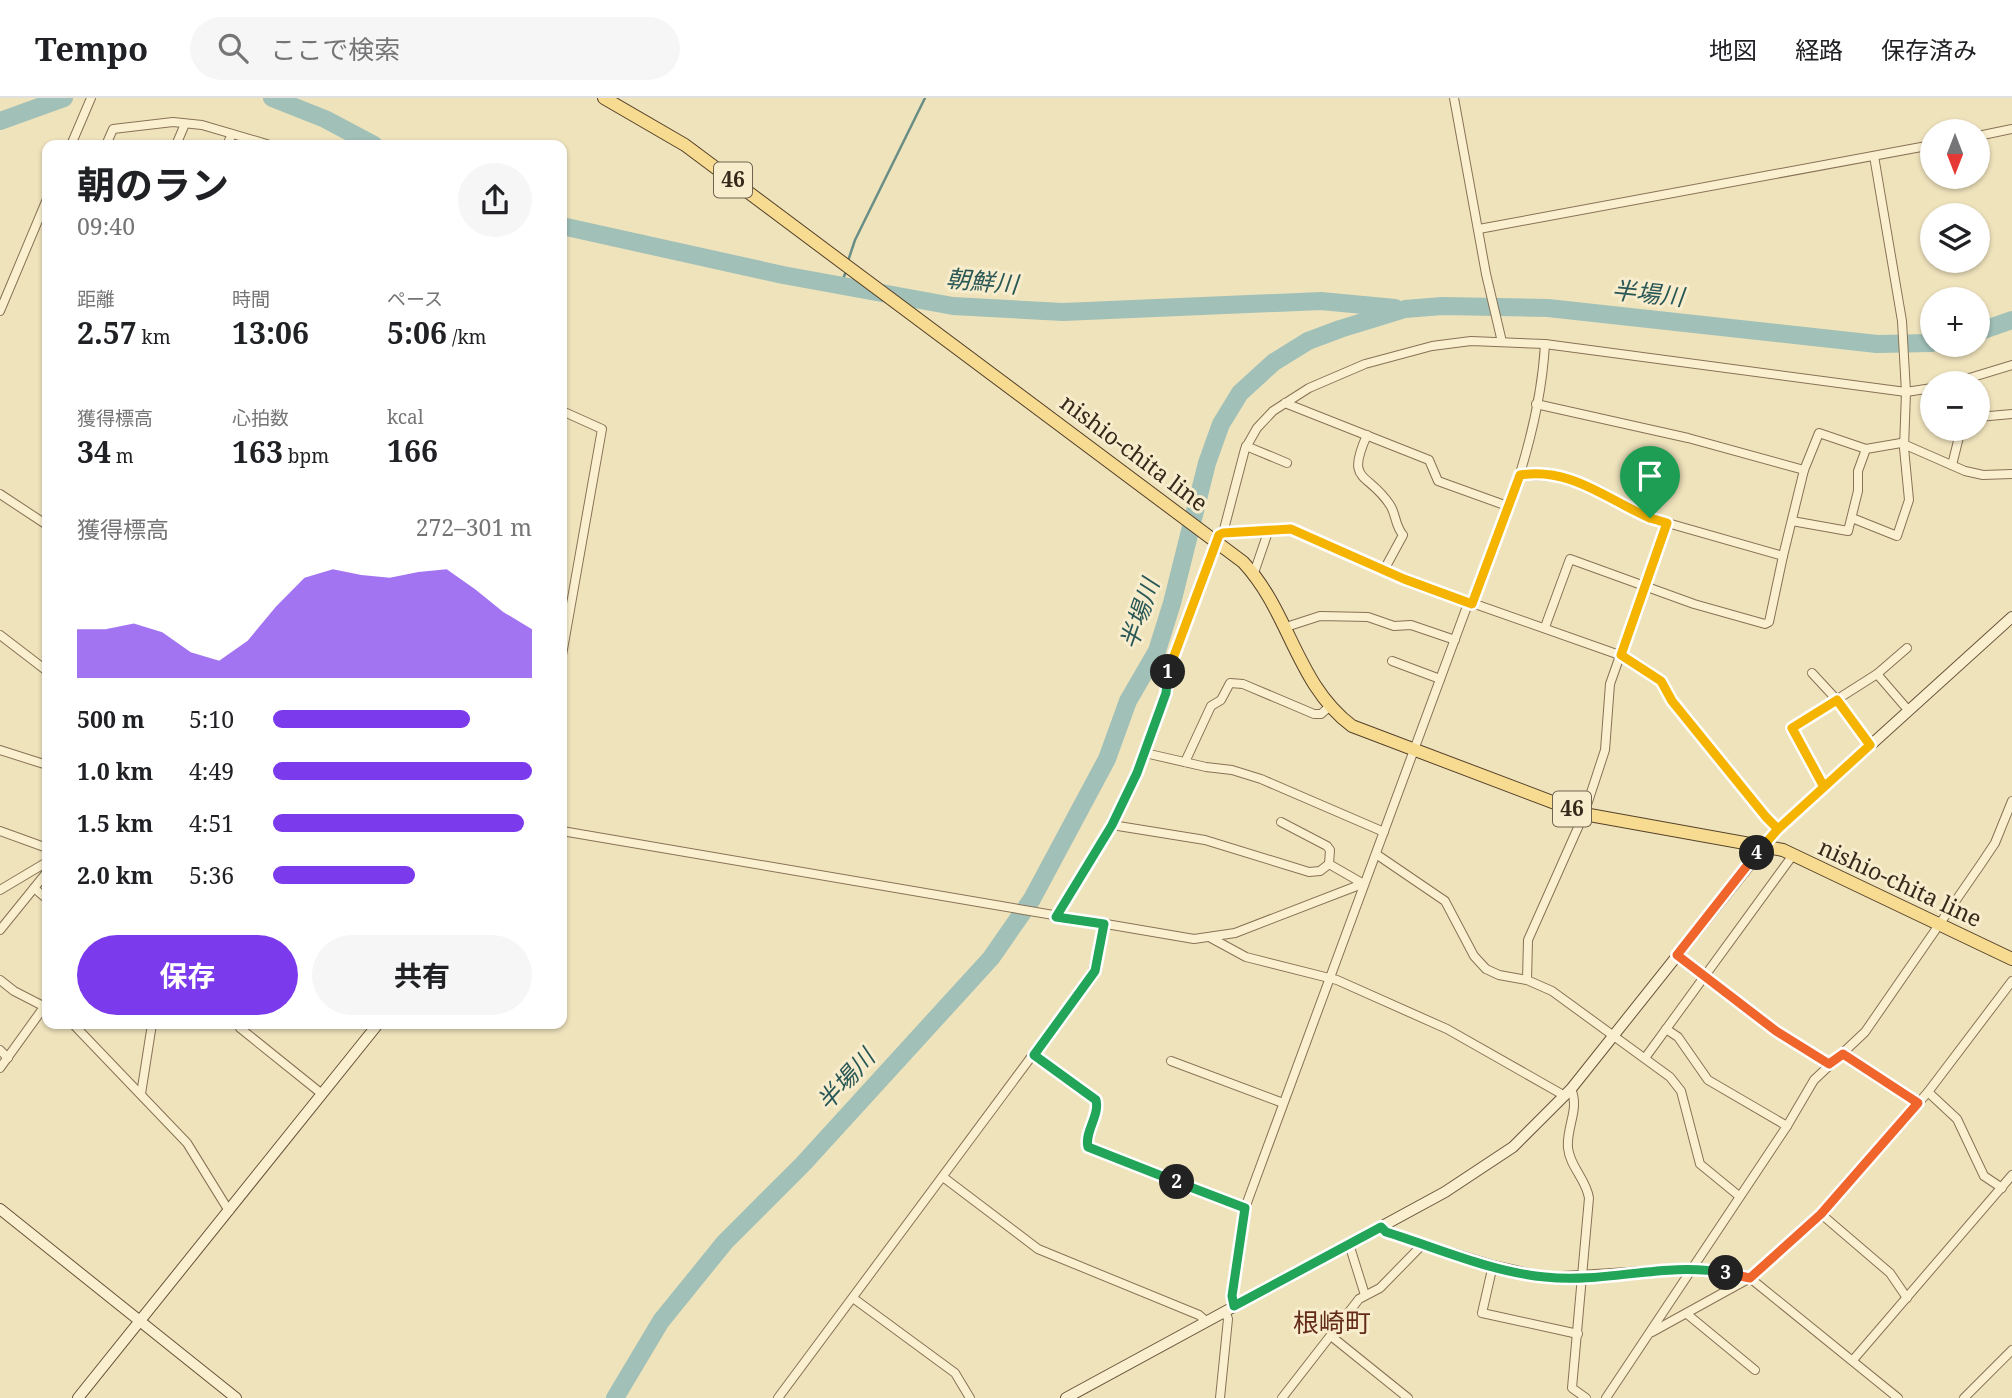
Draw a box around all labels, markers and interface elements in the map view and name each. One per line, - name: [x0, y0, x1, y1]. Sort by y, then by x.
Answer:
- search box: [190, 17, 680, 80]
- text: Tempo: [35, 26, 148, 71]
- icon: search: [214, 29, 252, 67]
- text: ここで検索: [270, 31, 400, 67]
- text: 地図: [1709, 33, 1757, 66]
- text: 経路: [1795, 33, 1843, 66]
- text: 保存済み: [1881, 33, 1977, 66]
- north arrow: [1920, 119, 1990, 189]
- map controls: [1920, 119, 1990, 441]
- text: 朝のラン: [77, 158, 229, 210]
- road number: 46: [714, 162, 752, 198]
- button: share: [458, 163, 532, 237]
- button: layers: [1920, 203, 1990, 273]
- text: 09:40: [77, 210, 135, 242]
- water label: 朝鮮川: [945, 261, 1022, 300]
- water label: 半場川: [1611, 272, 1689, 313]
- text: 距離: [77, 286, 115, 312]
- text: 時間: [232, 286, 270, 312]
- text: ペース: [387, 286, 443, 312]
- button: +: [1920, 287, 1990, 357]
- text: 2.57: [77, 312, 137, 353]
- text: 13:06: [232, 312, 309, 353]
- text: 5:06: [387, 312, 447, 353]
- text: km: [137, 324, 171, 350]
- text: /km: [447, 324, 486, 350]
- button: −: [1920, 371, 1990, 441]
- street label: nishio-chita line: [1054, 386, 1215, 518]
- text: kcal: [387, 404, 424, 430]
- text: 獲得標高: [77, 405, 153, 431]
- text: 心拍数: [232, 405, 289, 431]
- text: 166: [387, 430, 438, 471]
- text: 34: [77, 431, 111, 472]
- text: 163: [232, 431, 283, 472]
- text: m: [111, 443, 134, 469]
- text: bpm: [283, 443, 329, 469]
- pin: [1620, 446, 1680, 518]
- icon: arrive: [1631, 457, 1669, 495]
- text: 272–301 m: [416, 511, 532, 543]
- text: 獲得標高: [77, 513, 169, 545]
- water label: 半場川: [1111, 571, 1167, 653]
- pin: 1: [1150, 654, 1186, 690]
- text: 1: [1162, 658, 1173, 684]
- text: 500 m: [77, 703, 145, 735]
- text: 5:10: [189, 703, 234, 735]
- text: 1.0 km: [77, 755, 153, 787]
- text: 4:49: [189, 755, 234, 787]
- road number: 46: [1553, 792, 1591, 826]
- text: 1.5 km: [77, 807, 153, 839]
- text: 4:51: [189, 807, 234, 839]
- street label: nishio-chita line: [1814, 830, 1987, 934]
- pin: 4: [1740, 836, 1774, 870]
- text: 4: [1751, 839, 1762, 865]
- text: 2.0 km: [77, 859, 153, 891]
- text: 5:36: [189, 859, 234, 891]
- button: 保存: [77, 935, 298, 1015]
- button: 共有: [312, 935, 532, 1015]
- water label: 半場川: [809, 1039, 883, 1117]
- pin: 2: [1160, 1164, 1194, 1200]
- text: 2: [1171, 1168, 1182, 1194]
- pin: 3: [1708, 1256, 1744, 1290]
- text: 3: [1720, 1259, 1731, 1285]
- district label: 根崎町: [1293, 1304, 1371, 1340]

